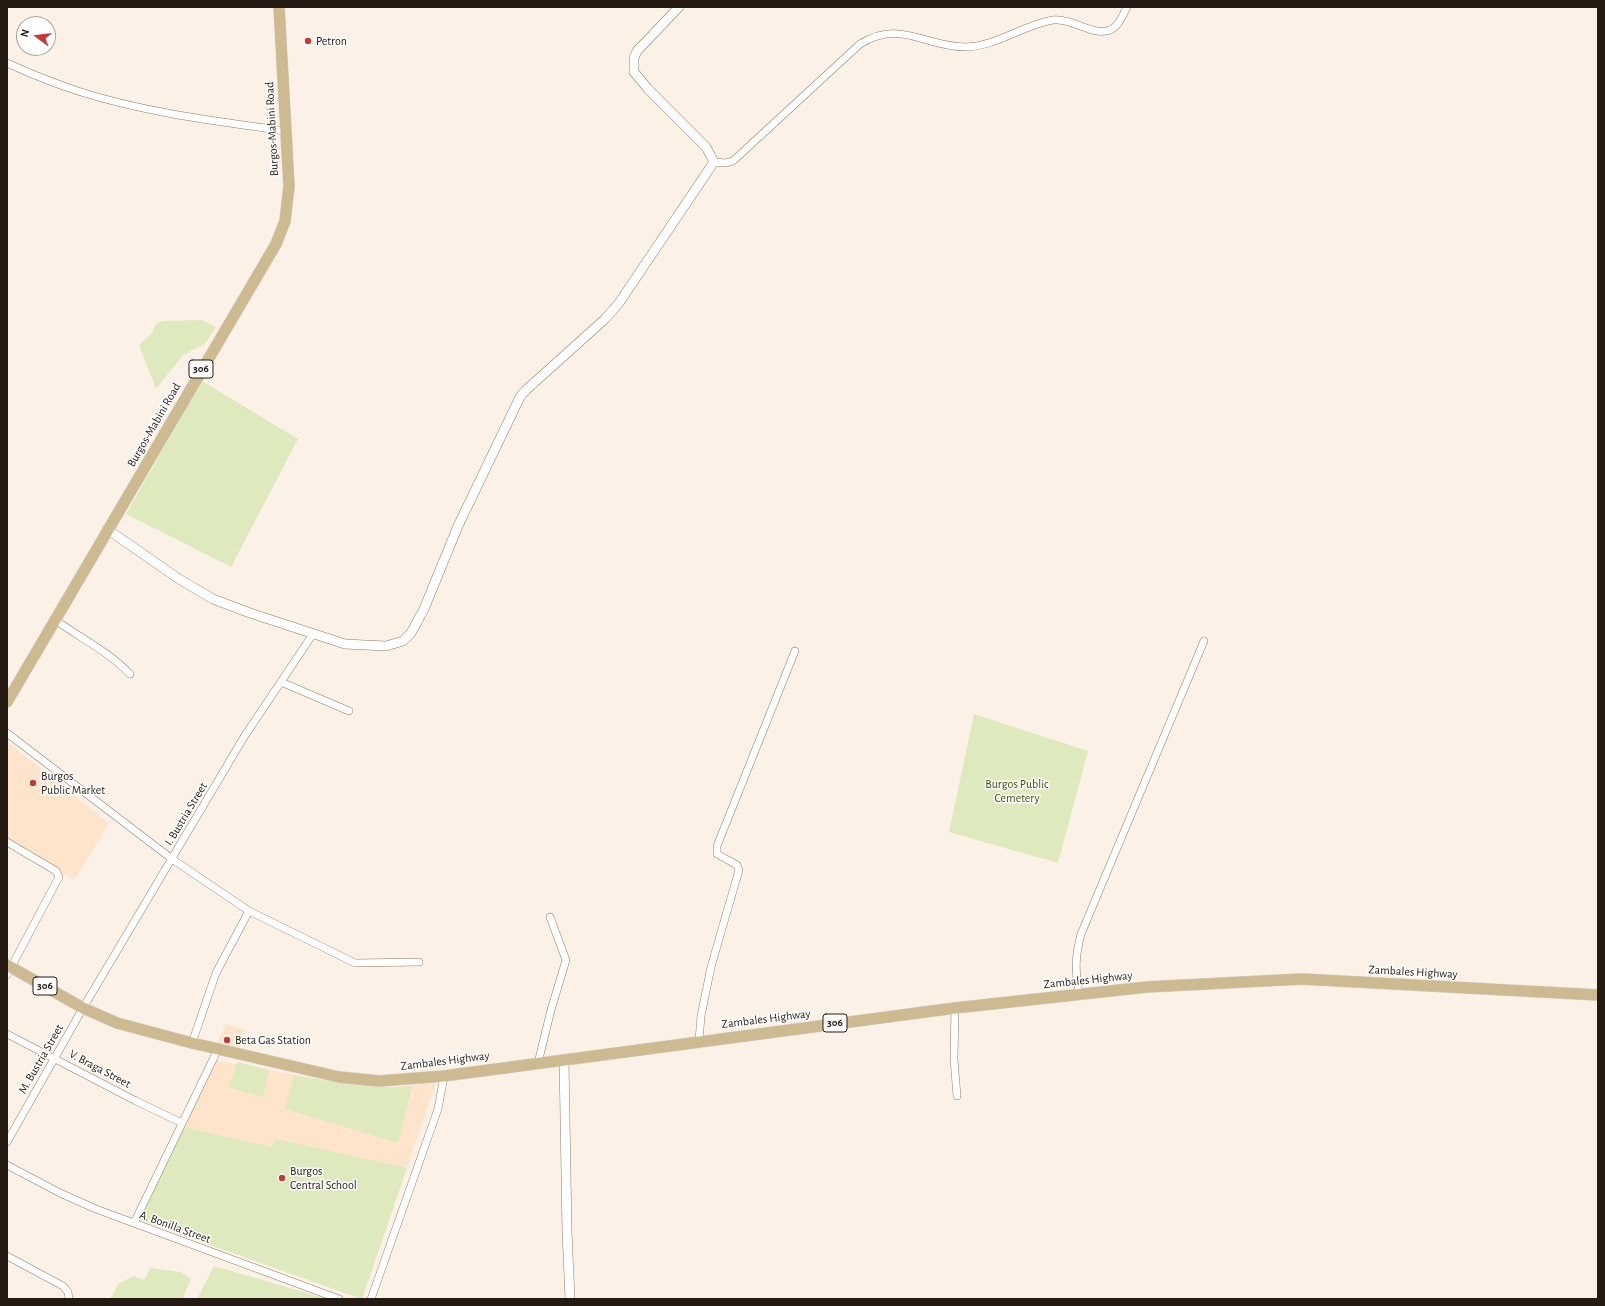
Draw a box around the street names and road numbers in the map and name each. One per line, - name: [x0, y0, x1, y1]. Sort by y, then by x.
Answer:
- street label: Burgos-Mabini Road: [262, 81, 282, 177]
- road number: 306: [189, 360, 213, 378]
- street label: Burgos-Mabini Road: [124, 380, 184, 470]
- street label: I. Bustria Street: [162, 780, 210, 848]
- street label: Zambales Highway: [1368, 962, 1458, 982]
- street label: Zambales Highway: [1043, 968, 1133, 992]
- road number: 306: [33, 977, 57, 995]
- street label: Zambales Highway: [721, 1006, 811, 1032]
- road number: 306: [823, 1014, 847, 1032]
- street label: M. Bustria Street: [15, 1022, 67, 1096]
- street label: V. Braga Street: [67, 1047, 133, 1091]
- street label: Zambales Highway: [400, 1048, 490, 1074]
- street label: A. Bonilla Street: [138, 1207, 212, 1247]

